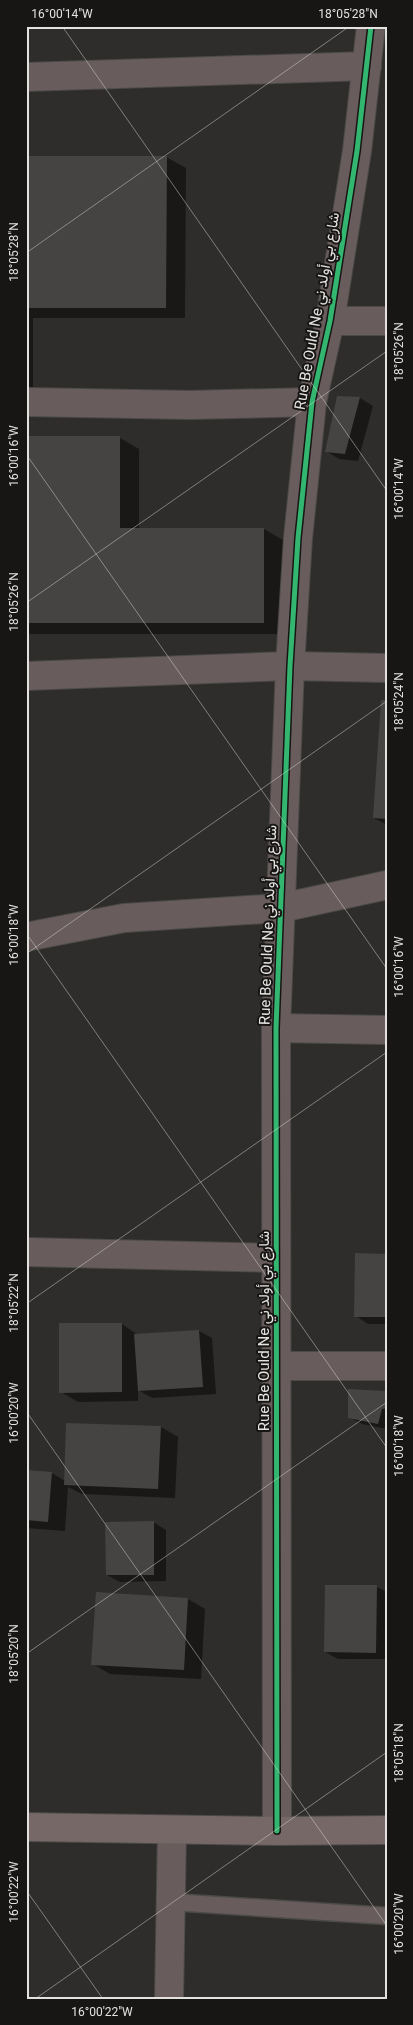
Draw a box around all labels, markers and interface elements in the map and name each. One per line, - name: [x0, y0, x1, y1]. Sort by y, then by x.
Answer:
- text: 16°00'14"W: [31, 7, 93, 21]
- text: 18°05'28"N: [318, 7, 378, 21]
- street label: Rue Be Ould Ne شارع بي أولد ني: [291, 211, 347, 412]
- text: 18°05'28"N: [7, 222, 21, 282]
- text: 18°05'26"N: [392, 322, 406, 382]
- text: 16°00'16"W: [7, 425, 21, 487]
- text: 16°00'14"W: [392, 458, 406, 520]
- text: 18°05'26"N: [7, 572, 21, 632]
- text: 18°05'24"N: [392, 672, 406, 732]
- street label: Rue Be Ould Ne شارع بي أولد ني: [256, 824, 284, 1026]
- text: 16°00'18"W: [7, 904, 21, 966]
- text: 16°00'16"W: [392, 936, 406, 998]
- street label: Rue Be Ould Ne شارع بي أولد ني: [255, 1231, 277, 1431]
- text: 18°05'22"N: [7, 1273, 21, 1333]
- text: 16°00'20"W: [7, 1382, 21, 1444]
- text: 16°00'18"W: [392, 1415, 406, 1477]
- text: 18°05'20"N: [7, 1624, 21, 1684]
- text: 18°05'18"N: [392, 1723, 406, 1783]
- text: 16°00'22"W: [7, 1861, 21, 1923]
- text: 16°00'20"W: [392, 1893, 406, 1955]
- text: 16°00'22"W: [71, 2005, 133, 2019]

